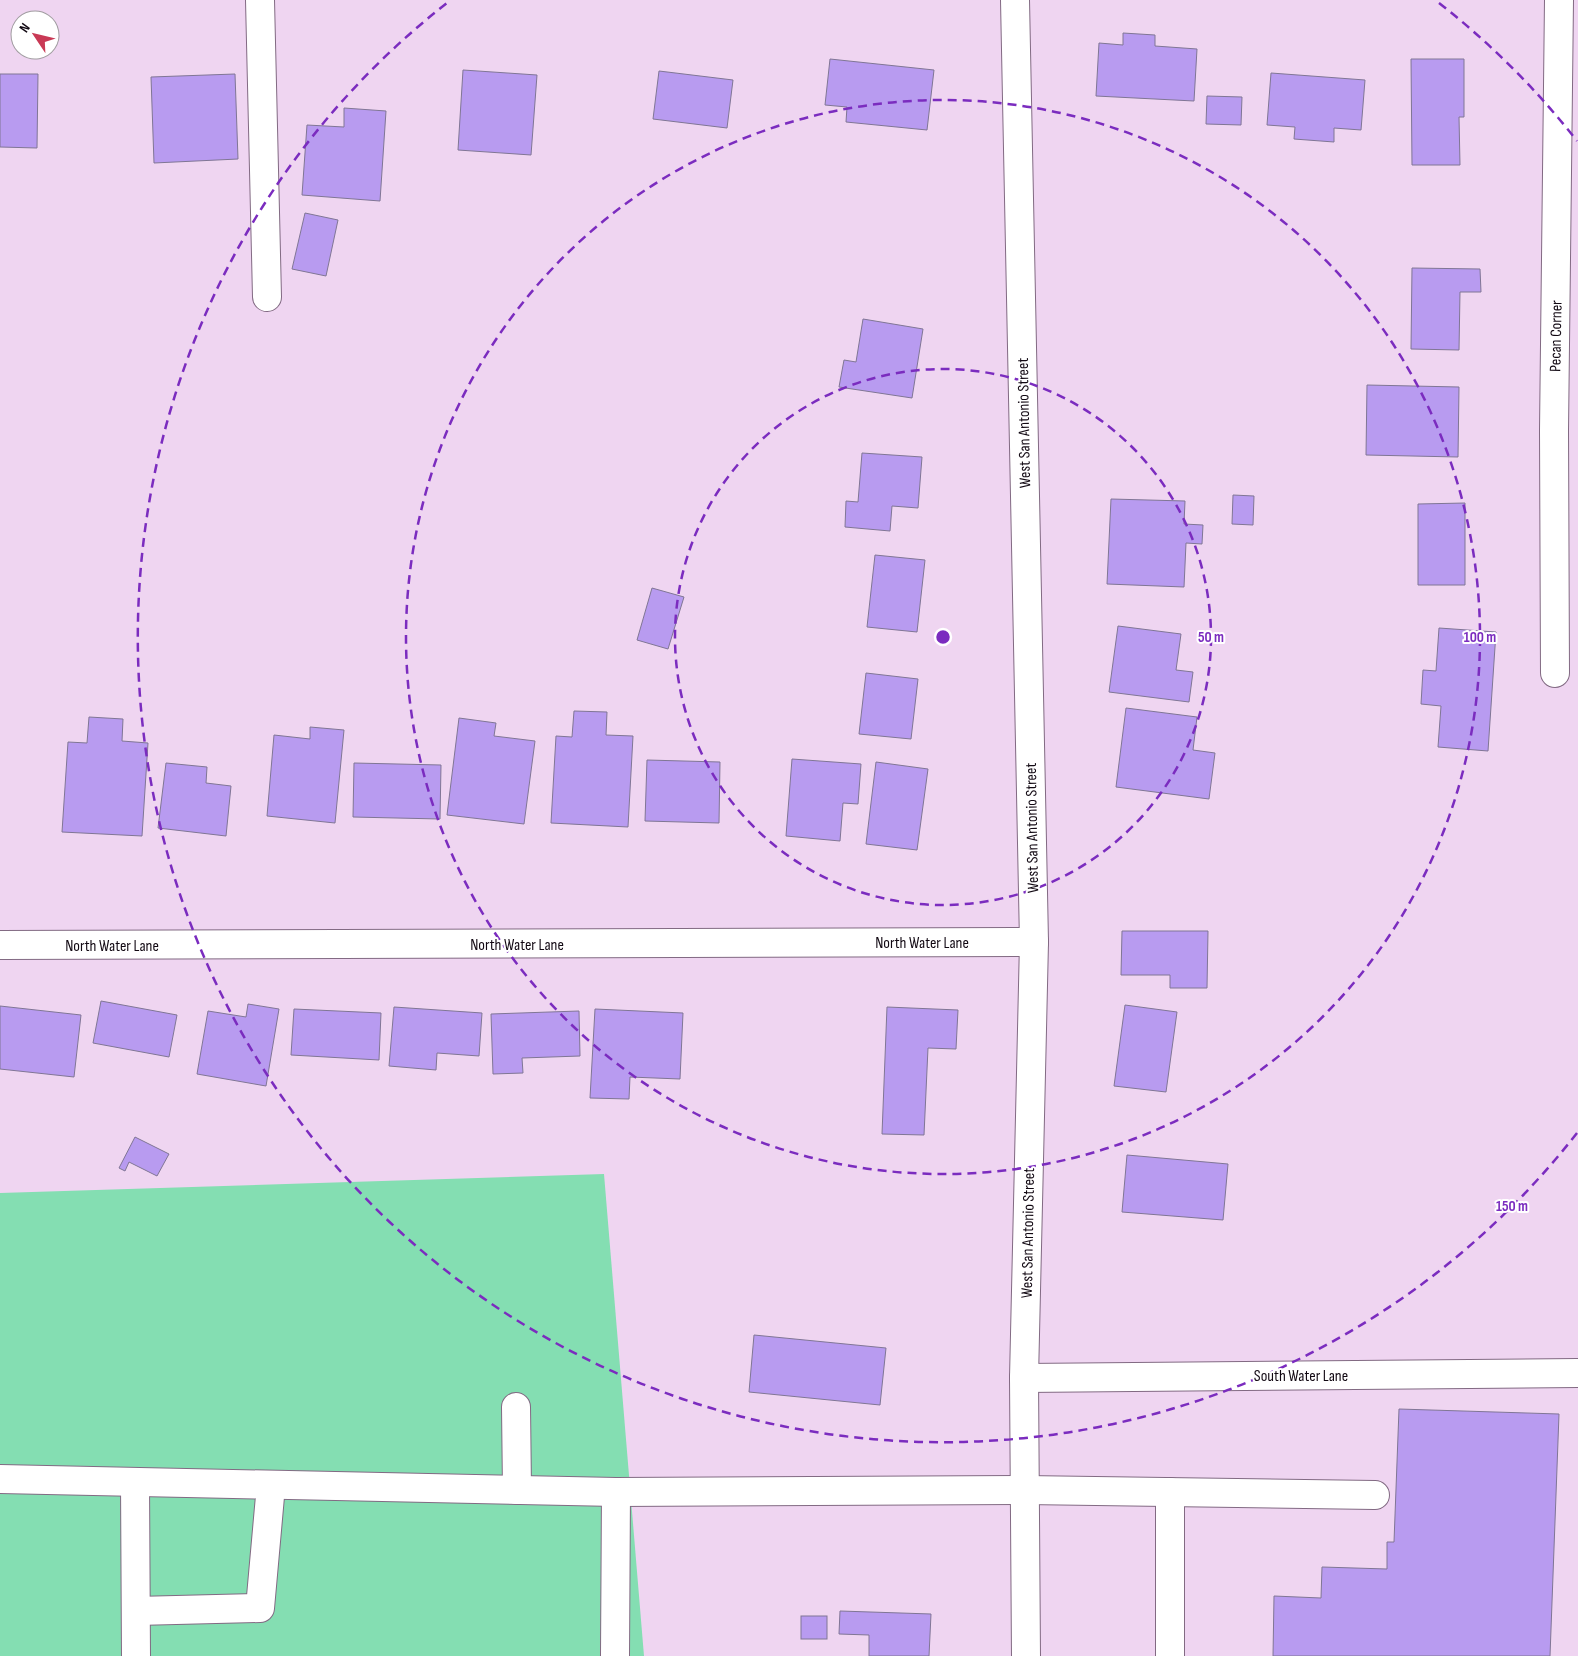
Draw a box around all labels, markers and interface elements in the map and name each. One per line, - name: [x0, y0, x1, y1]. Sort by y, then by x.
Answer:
- north arrow: [10, 10, 60, 60]
- text: N: [16, 20, 34, 36]
- street label: Pecan Corner: [1546, 300, 1567, 372]
- street label: West San Antonio Street: [1014, 357, 1035, 488]
- centre of rings: [934, 628, 952, 646]
- text: 50 m: [1198, 628, 1224, 647]
- text: 100 m: [1464, 628, 1496, 647]
- street label: West San Antonio Street: [1022, 762, 1043, 893]
- street label: North Water Lane: [875, 934, 969, 953]
- street label: North Water Lane: [470, 936, 564, 955]
- street label: North Water Lane: [65, 937, 159, 956]
- street label: West San Antonio Street: [1018, 1168, 1039, 1298]
- text: 150 m: [1496, 1197, 1528, 1216]
- street label: South Water Lane: [1254, 1367, 1348, 1386]

